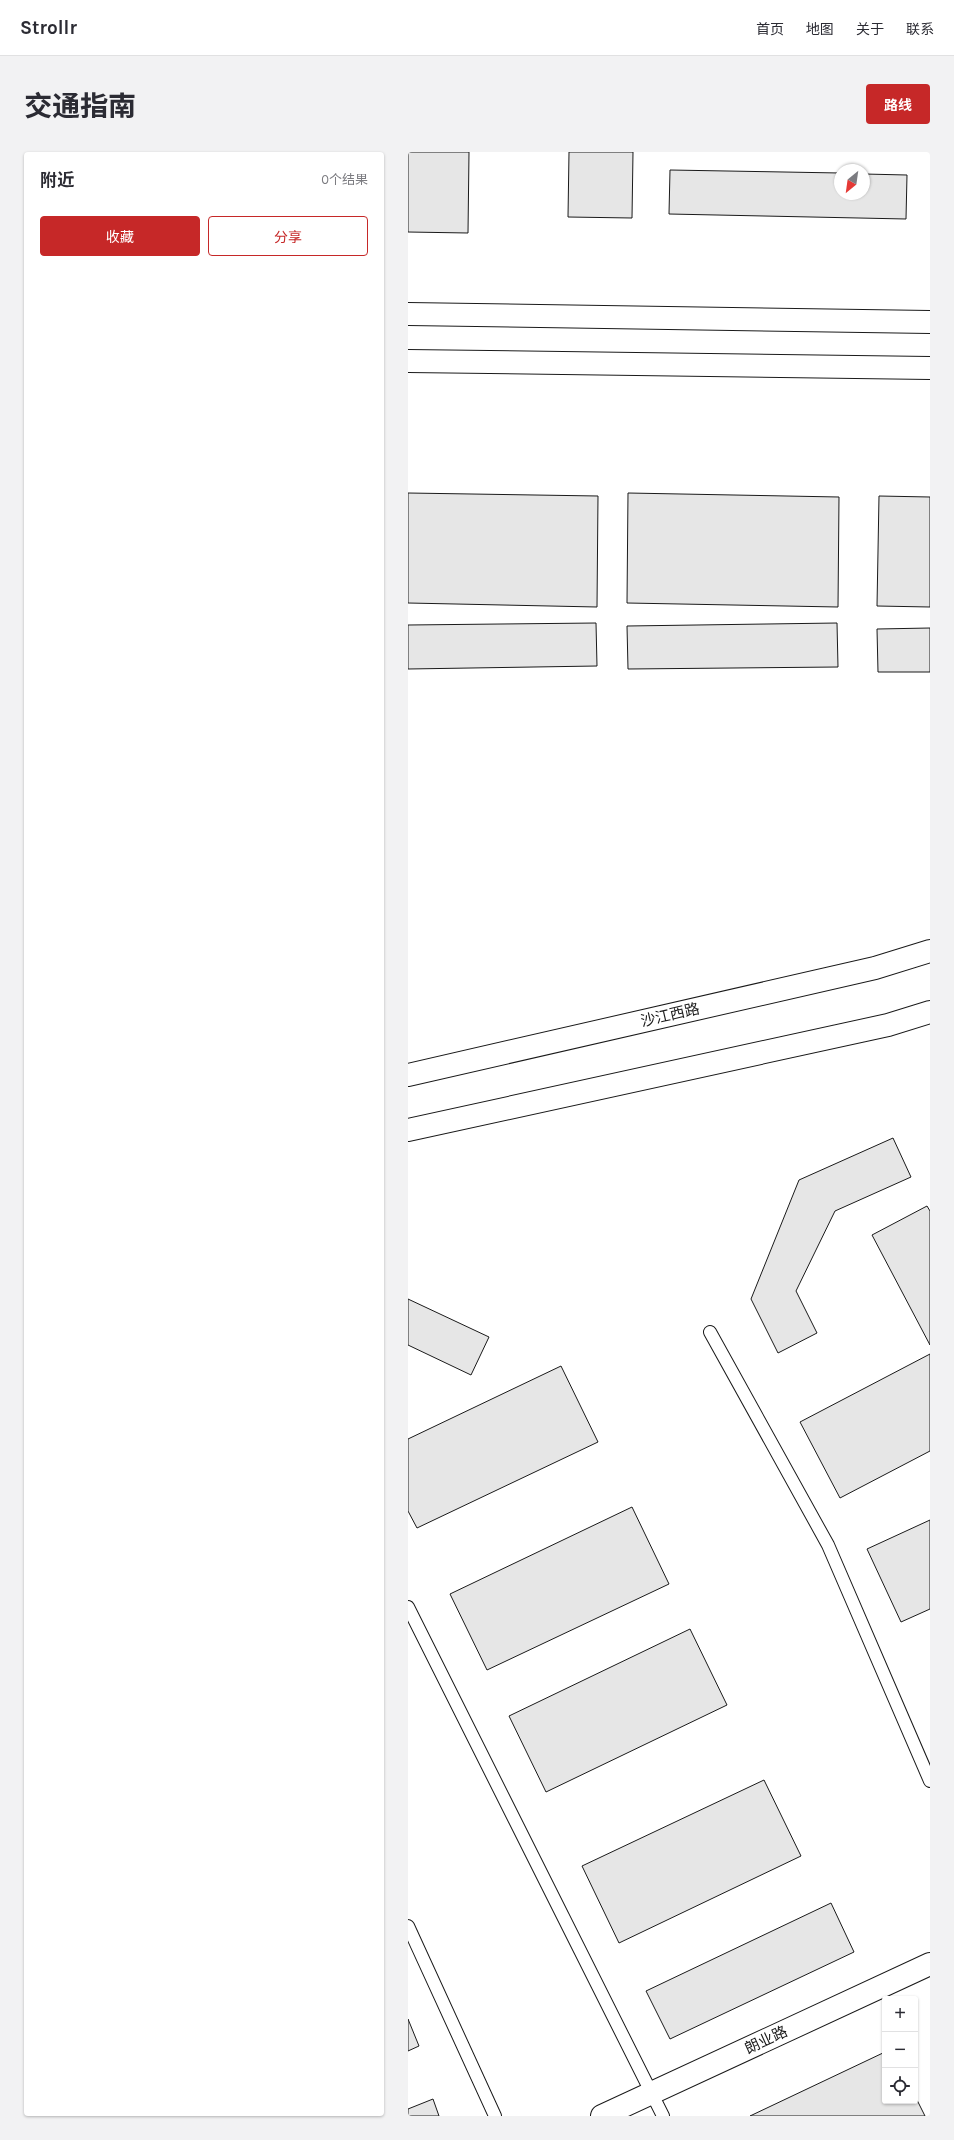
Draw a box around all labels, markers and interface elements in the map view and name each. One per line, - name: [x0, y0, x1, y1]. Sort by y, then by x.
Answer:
- text: Strollr: [20, 17, 77, 39]
- text: 首页: [756, 21, 784, 38]
- text: 地图: [806, 21, 834, 38]
- text: 关于: [856, 21, 884, 38]
- text: 联系: [906, 21, 934, 38]
- button: 路线: [866, 84, 930, 124]
- text: 交通指南: [24, 90, 136, 123]
- north arrow: [834, 164, 870, 200]
- text: 附近: [40, 170, 74, 190]
- text: 0个结果: [321, 172, 368, 187]
- button: 收藏: [40, 216, 200, 256]
- button: 分享: [208, 216, 368, 256]
- street label: 沙江西路: [639, 999, 701, 1031]
- map controls: [882, 1996, 918, 2104]
- button: +: [882, 1996, 918, 2032]
- street label: 朗业路: [742, 2022, 790, 2058]
- button: −: [882, 2032, 918, 2068]
- button: locate: [882, 2068, 918, 2104]

